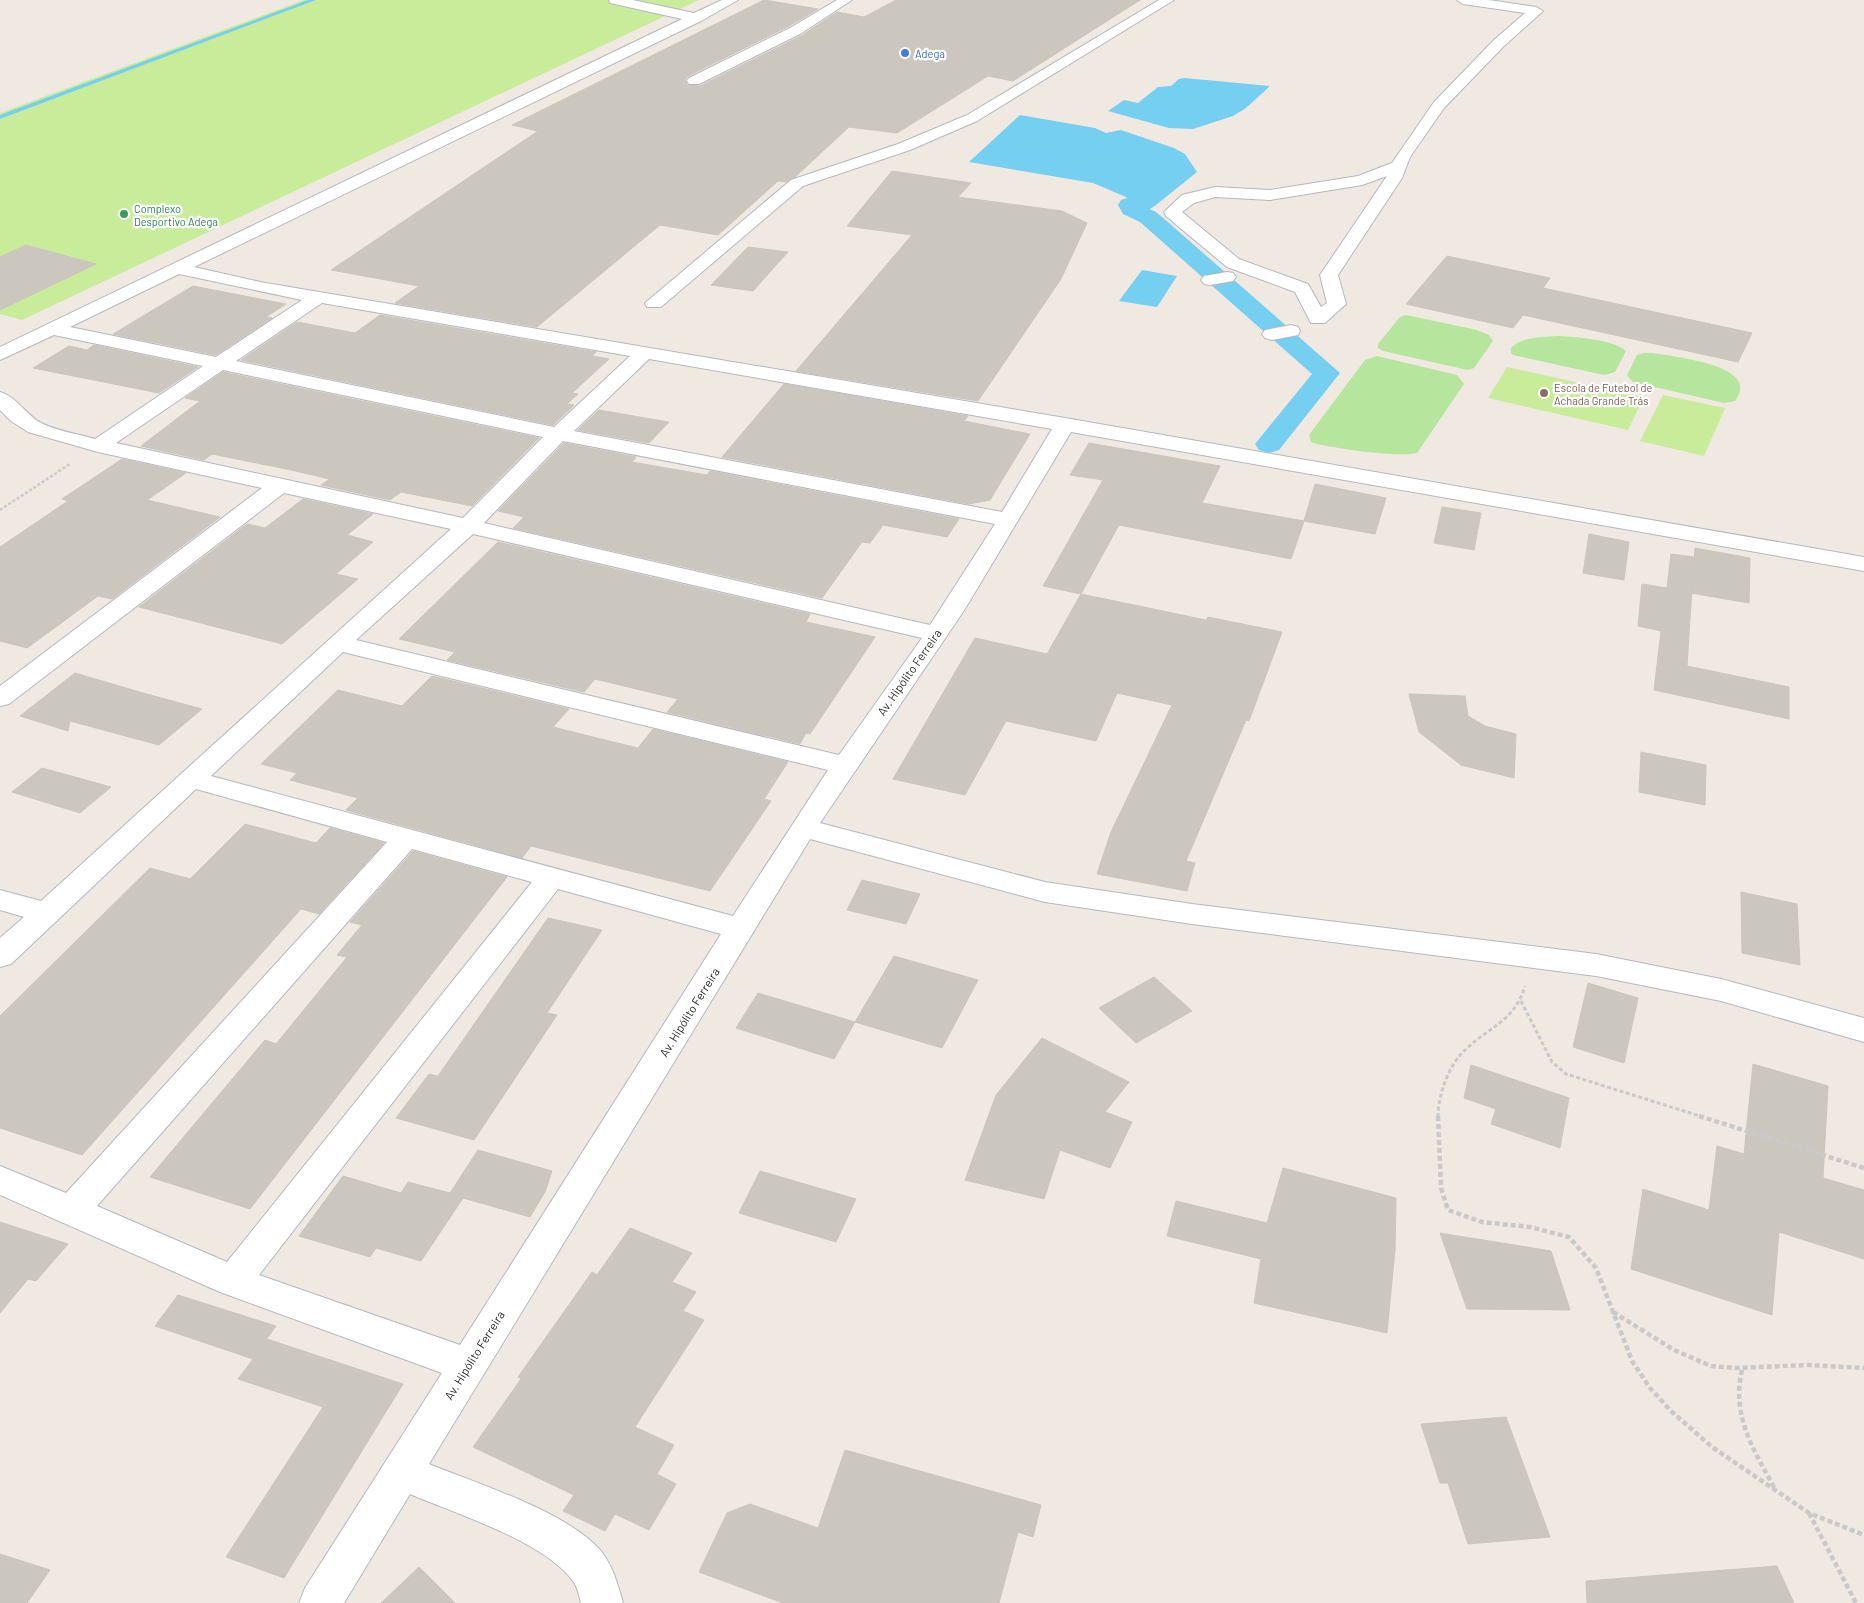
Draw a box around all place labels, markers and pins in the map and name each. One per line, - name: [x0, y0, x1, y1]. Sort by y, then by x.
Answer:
- marker: Adega: [899, 47, 911, 59]
- place label: Adega: [915, 47, 945, 60]
- place label: Complexo Desportivo Adega: [134, 202, 218, 228]
- marker: Complexo Desportivo Adega: [118, 208, 130, 220]
- place label: Escola de Futebol de Achada Grande Trás: [1554, 381, 1652, 407]
- marker: Escola de Futebol de Achada Grande Trás: [1538, 387, 1550, 399]

